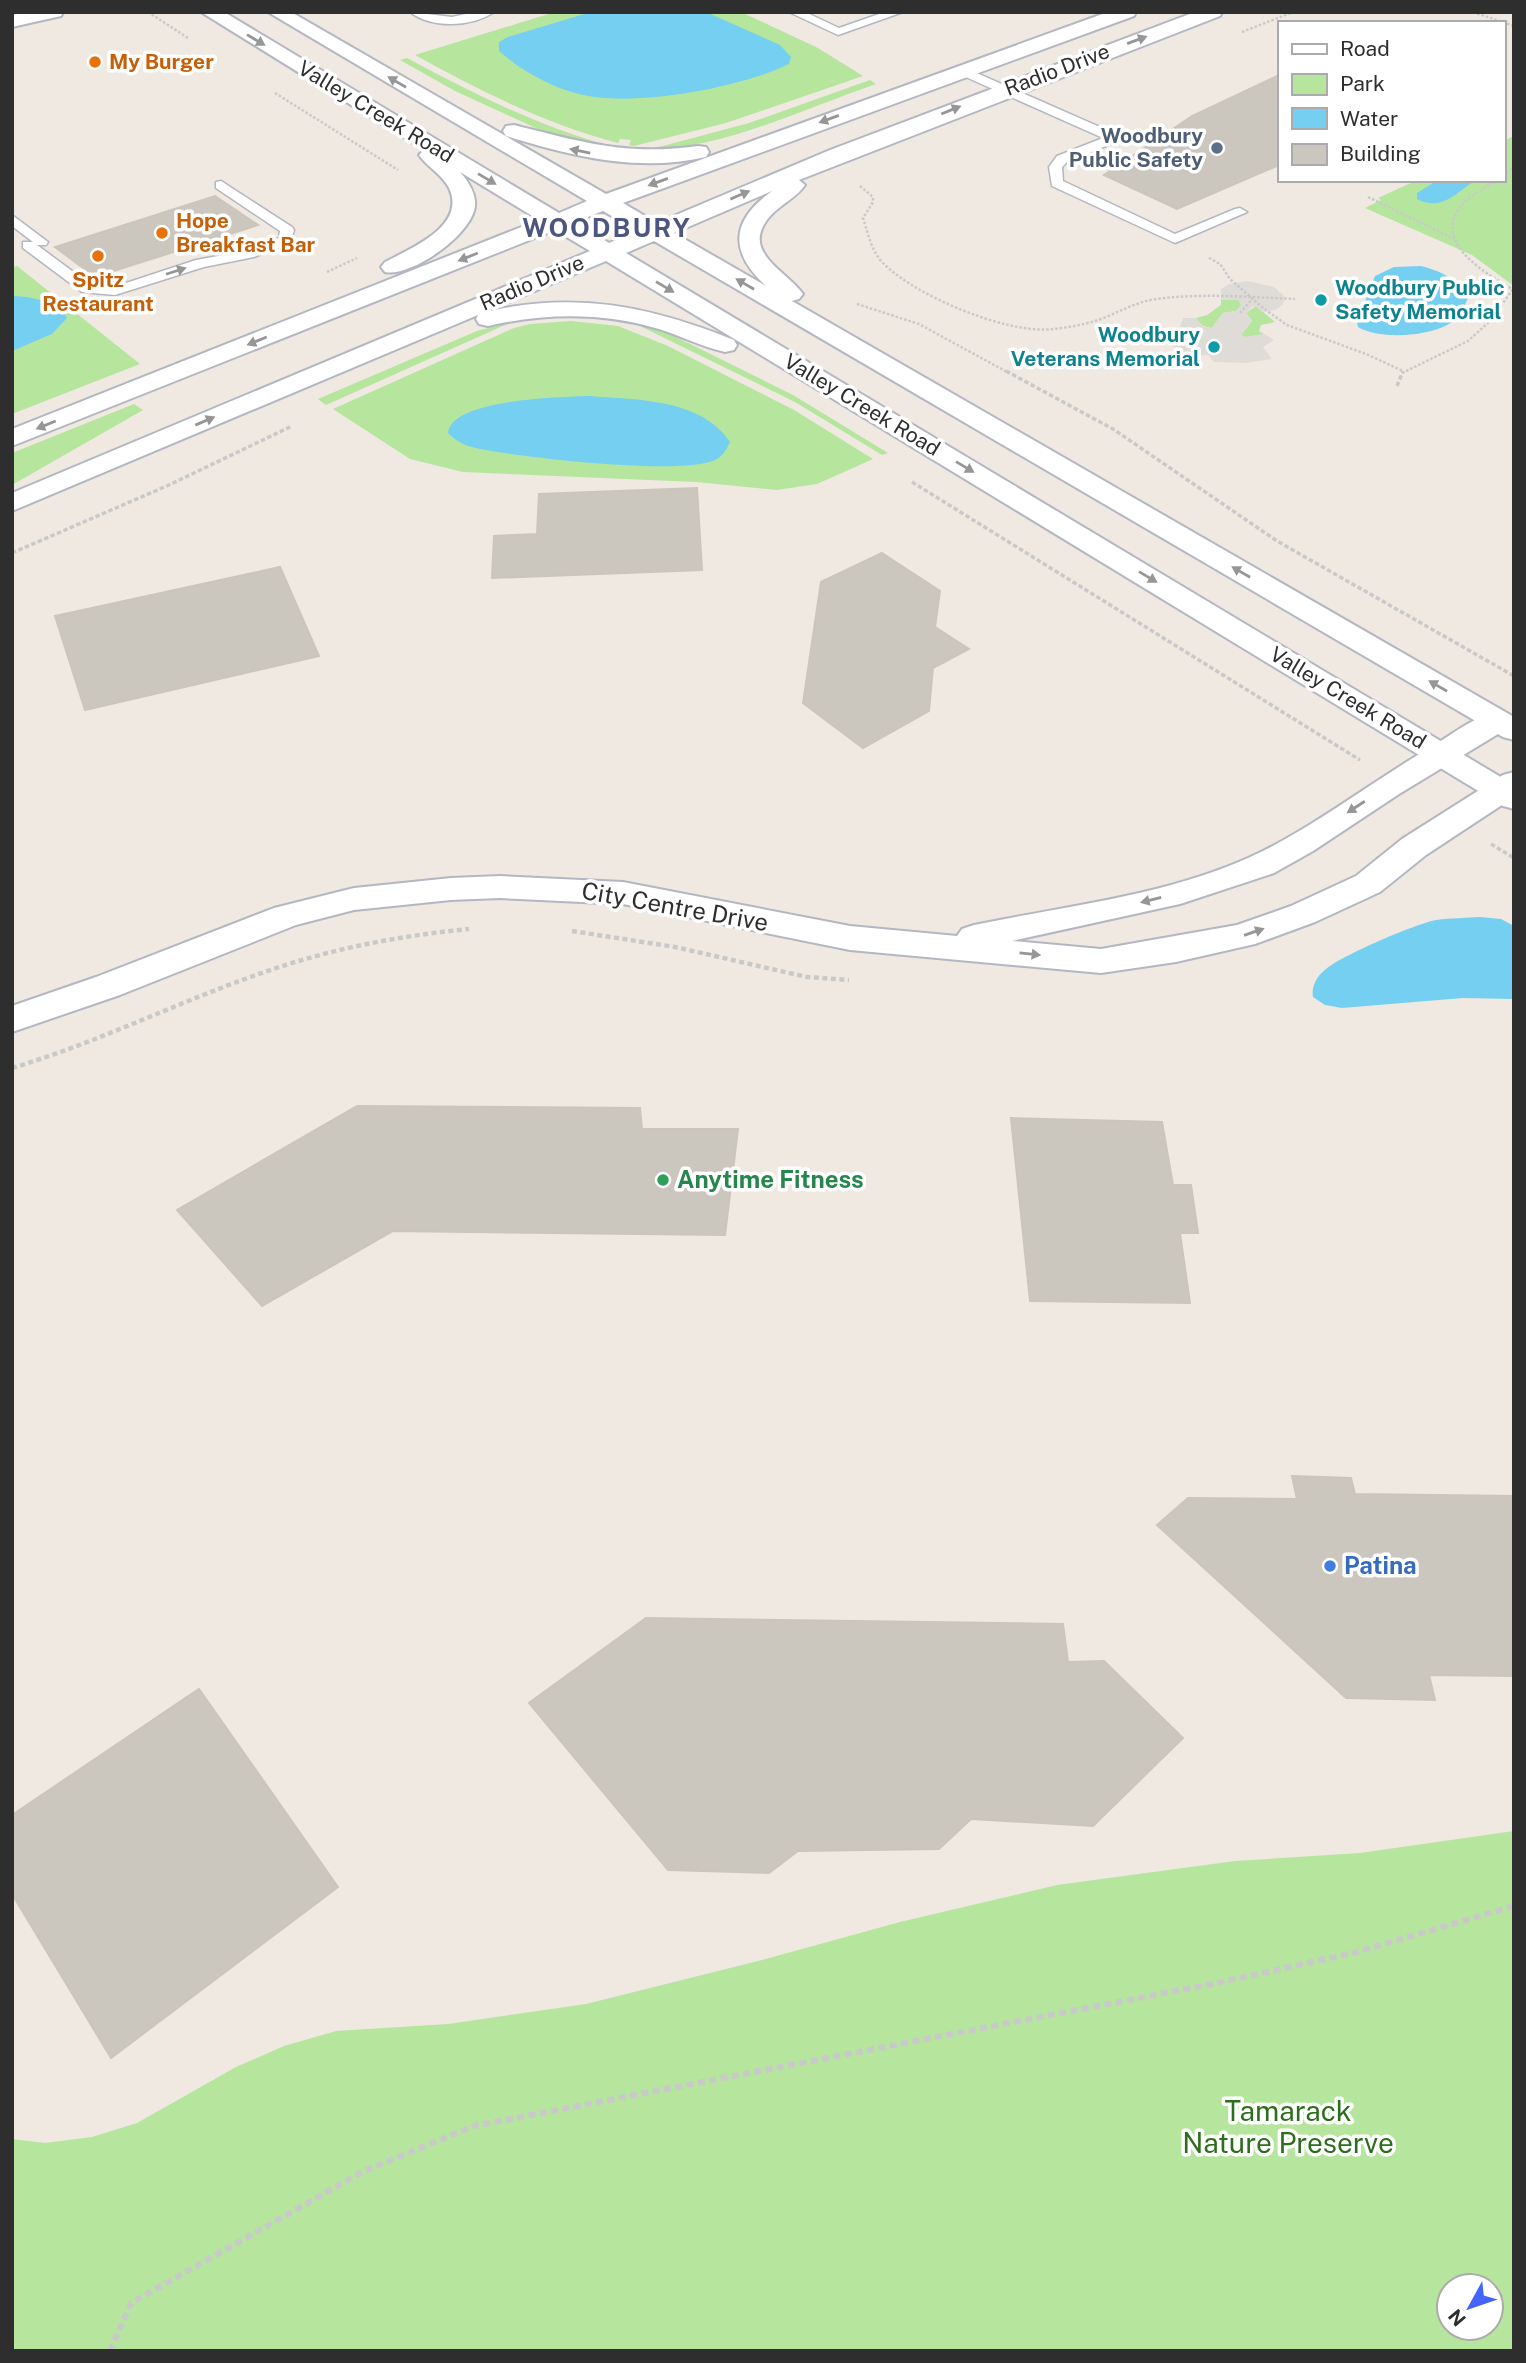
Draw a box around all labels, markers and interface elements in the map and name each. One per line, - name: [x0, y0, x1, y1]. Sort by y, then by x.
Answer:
- legend: [1278, 21, 1505, 182]
- one-way arrow: [247, 34, 266, 47]
- one-way arrow: [1127, 34, 1148, 45]
- text: Road: [1340, 36, 1390, 61]
- street label: Radio Drive: [1001, 38, 1113, 101]
- place label: My Burger: [109, 49, 214, 74]
- marker: My Burger: [87, 54, 103, 70]
- street label: Valley Creek Road: [294, 55, 459, 168]
- text: Park: [1340, 71, 1385, 96]
- one-way arrow: [387, 76, 407, 88]
- one-way arrow: [941, 105, 962, 116]
- text: Water: [1340, 106, 1398, 131]
- one-way arrow: [819, 114, 840, 125]
- place label: Woodbury Public Safety: [1069, 123, 1203, 172]
- marker: Woodbury Public Safety: [1209, 140, 1225, 156]
- text: Building: [1340, 141, 1421, 166]
- one-way arrow: [569, 145, 591, 156]
- one-way arrow: [478, 173, 497, 185]
- one-way arrow: [647, 177, 668, 188]
- one-way arrow: [730, 190, 751, 201]
- place label: Hope Breakfast Bar: [176, 208, 316, 257]
- district label: WOODBURY: [522, 212, 692, 243]
- marker: Hope Breakfast Bar: [154, 225, 170, 241]
- marker: Spitz Restaurant: [90, 248, 106, 264]
- street label: Radio Drive: [476, 249, 588, 316]
- one-way arrow: [458, 251, 479, 262]
- one-way arrow: [166, 265, 187, 275]
- place label: Spitz Restaurant: [42, 267, 154, 316]
- place label: Woodbury Public Safety Memorial: [1335, 275, 1505, 324]
- one-way arrow: [736, 278, 755, 290]
- one-way arrow: [655, 281, 674, 293]
- marker: Woodbury Public Safety Memorial: [1313, 292, 1329, 308]
- place label: Woodbury Veterans Memorial: [1011, 322, 1200, 371]
- one-way arrow: [247, 335, 268, 346]
- marker: Woodbury Veterans Memorial: [1206, 339, 1222, 355]
- street label: Valley Creek Road: [780, 348, 945, 461]
- one-way arrow: [195, 415, 215, 427]
- one-way arrow: [35, 420, 56, 431]
- one-way arrow: [955, 461, 974, 473]
- one-way arrow: [1231, 566, 1250, 578]
- one-way arrow: [1138, 571, 1157, 584]
- street label: Valley Creek Road: [1266, 641, 1431, 754]
- one-way arrow: [1428, 680, 1447, 693]
- one-way arrow: [1347, 800, 1366, 813]
- street label: City Centre Drive: [580, 876, 771, 936]
- one-way arrow: [1140, 895, 1162, 906]
- one-way arrow: [1244, 926, 1265, 937]
- one-way arrow: [1019, 948, 1041, 959]
- place label: Anytime Fitness: [677, 1165, 864, 1193]
- marker: Anytime Fitness: [655, 1172, 671, 1188]
- place label: Patina: [1344, 1551, 1417, 1579]
- marker: Patina: [1322, 1558, 1338, 1574]
- park label: Tamarack Nature Preserve: [1182, 2094, 1394, 2159]
- north arrow: [1435, 2272, 1505, 2342]
- text: N: [1444, 2305, 1470, 2331]

